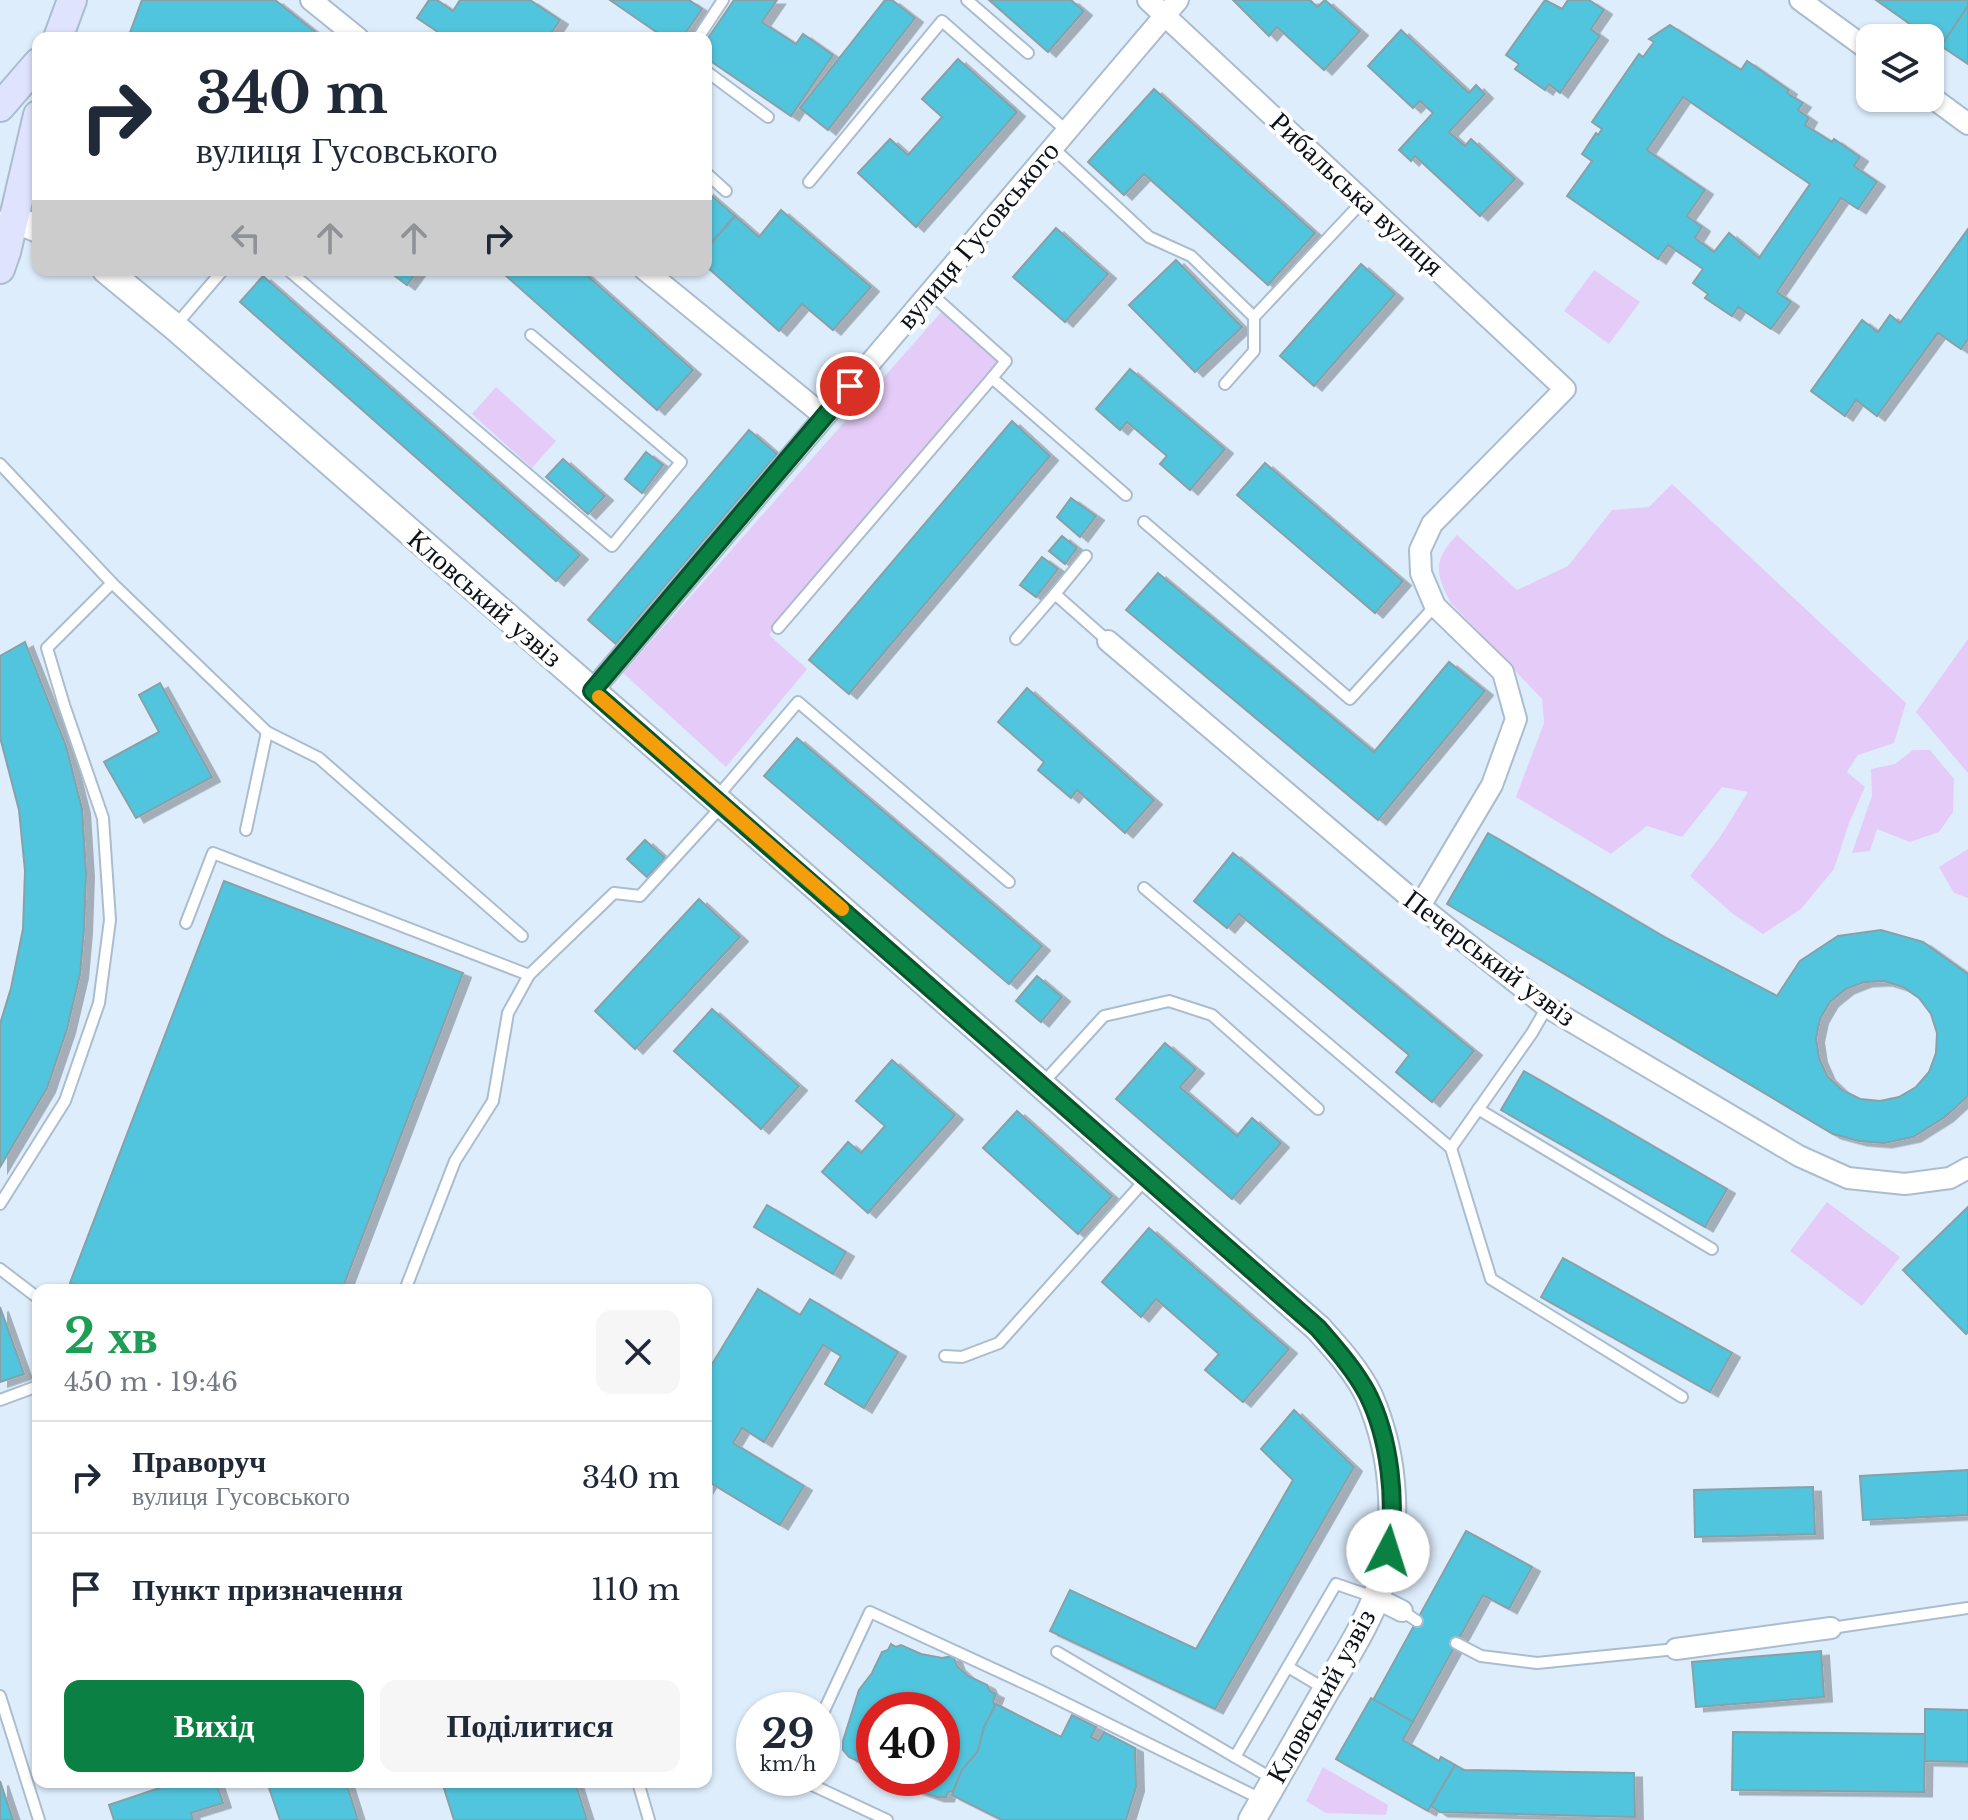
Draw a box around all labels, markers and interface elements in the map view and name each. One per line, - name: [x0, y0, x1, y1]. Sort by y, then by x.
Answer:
- map controls: [1856, 24, 1944, 112]
- button: layers: [1856, 24, 1944, 112]
- text: 340 m: [196, 59, 388, 128]
- icon: right: [64, 64, 168, 168]
- street label: Рибальська вулиця: [1263, 105, 1451, 284]
- text: вулиця Гусовського: [196, 128, 498, 173]
- street label: вулиця Гусовського: [889, 134, 1067, 336]
- icon: left: [224, 216, 268, 260]
- icon: ahead: [308, 216, 352, 260]
- icon: ahead: [392, 216, 436, 260]
- icon: right: [476, 216, 520, 260]
- pin: [816, 352, 884, 420]
- icon: arrive: [828, 364, 872, 408]
- street label: Кловський узвіз: [400, 521, 570, 675]
- street label: Печерський узвіз: [1397, 882, 1583, 1034]
- text: 2 хв: [64, 1306, 158, 1366]
- button: close: [596, 1310, 680, 1394]
- text: 450 m · 19:46: [64, 1366, 238, 1398]
- text: Праворуч: [132, 1443, 266, 1480]
- icon: right: [64, 1455, 108, 1499]
- text: 340 m: [582, 1459, 680, 1496]
- text: вулиця Гусовського: [132, 1480, 350, 1512]
- position arrow: [1346, 1509, 1430, 1593]
- icon: arrive: [64, 1567, 108, 1611]
- text: Пункт призначення: [132, 1571, 403, 1608]
- text: 110 m: [591, 1571, 680, 1608]
- street label: Кловський узвіз: [1259, 1603, 1383, 1789]
- button: Вихід: [64, 1680, 364, 1772]
- button: Поділитися: [380, 1680, 680, 1772]
- speed limit sign: 40: [856, 1692, 960, 1796]
- text: 29: [762, 1709, 815, 1759]
- text: km/h: [760, 1752, 816, 1776]

